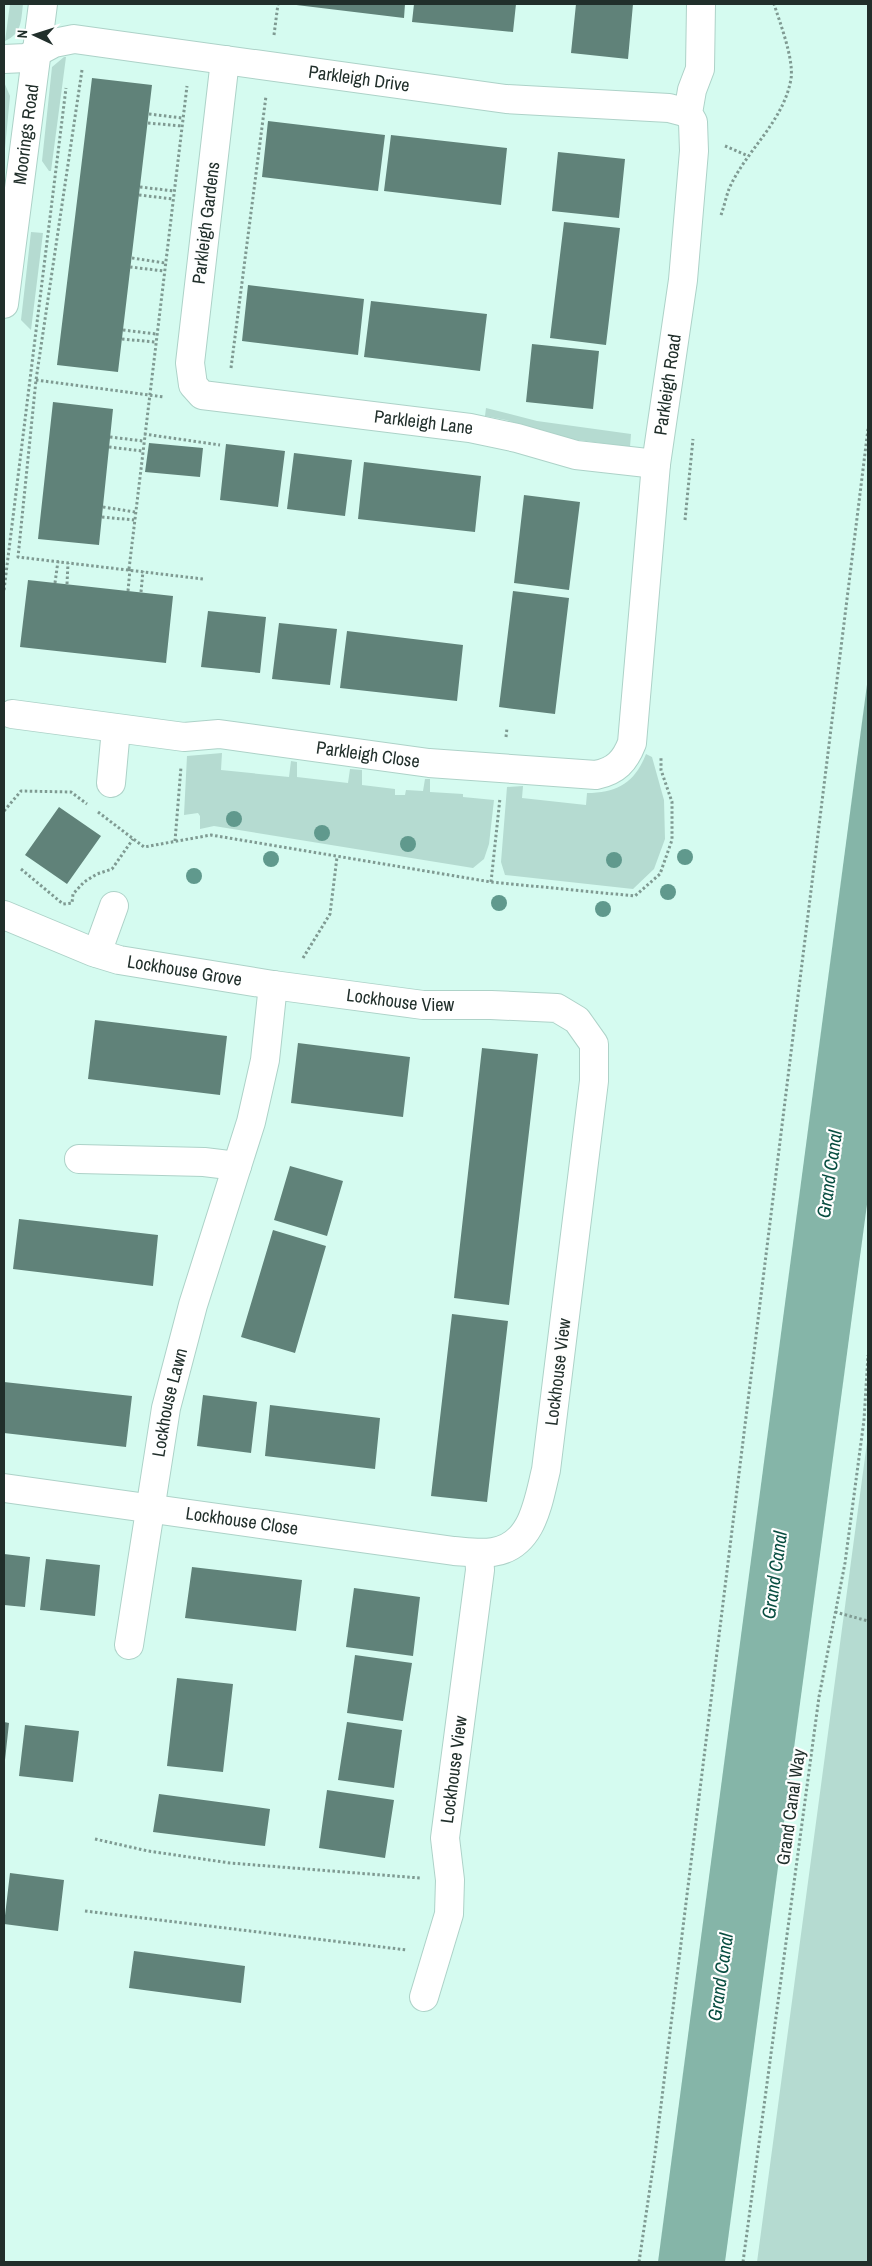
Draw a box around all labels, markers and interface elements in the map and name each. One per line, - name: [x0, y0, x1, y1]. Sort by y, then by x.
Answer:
- north arrow: [10, 10, 60, 60]
- text: N: [13, 29, 31, 39]
- street label: Parkleigh Drive: [307, 59, 411, 97]
- street label: Moorings Road: [7, 83, 44, 186]
- street label: Parkleigh Gardens: [186, 160, 225, 286]
- street label: Parkleigh Road: [647, 332, 687, 437]
- street label: Parkleigh Lane: [373, 403, 475, 440]
- street label: Parkleigh Close: [315, 735, 421, 774]
- street label: Lockhouse Grove: [125, 949, 244, 992]
- street label: Lockhouse View: [345, 982, 455, 1017]
- water label: Grand Canal: [810, 1128, 848, 1220]
- street label: Lockhouse View: [539, 1316, 577, 1427]
- street label: Lockhouse Lawn: [146, 1345, 193, 1459]
- street label: Lockhouse Close: [184, 1500, 300, 1541]
- water label: Grand Canal: [755, 1529, 793, 1621]
- street label: Lockhouse View: [434, 1714, 473, 1825]
- street label: Grand Canal Way: [770, 1747, 811, 1866]
- water label: Grand Canal: [701, 1931, 739, 2023]

